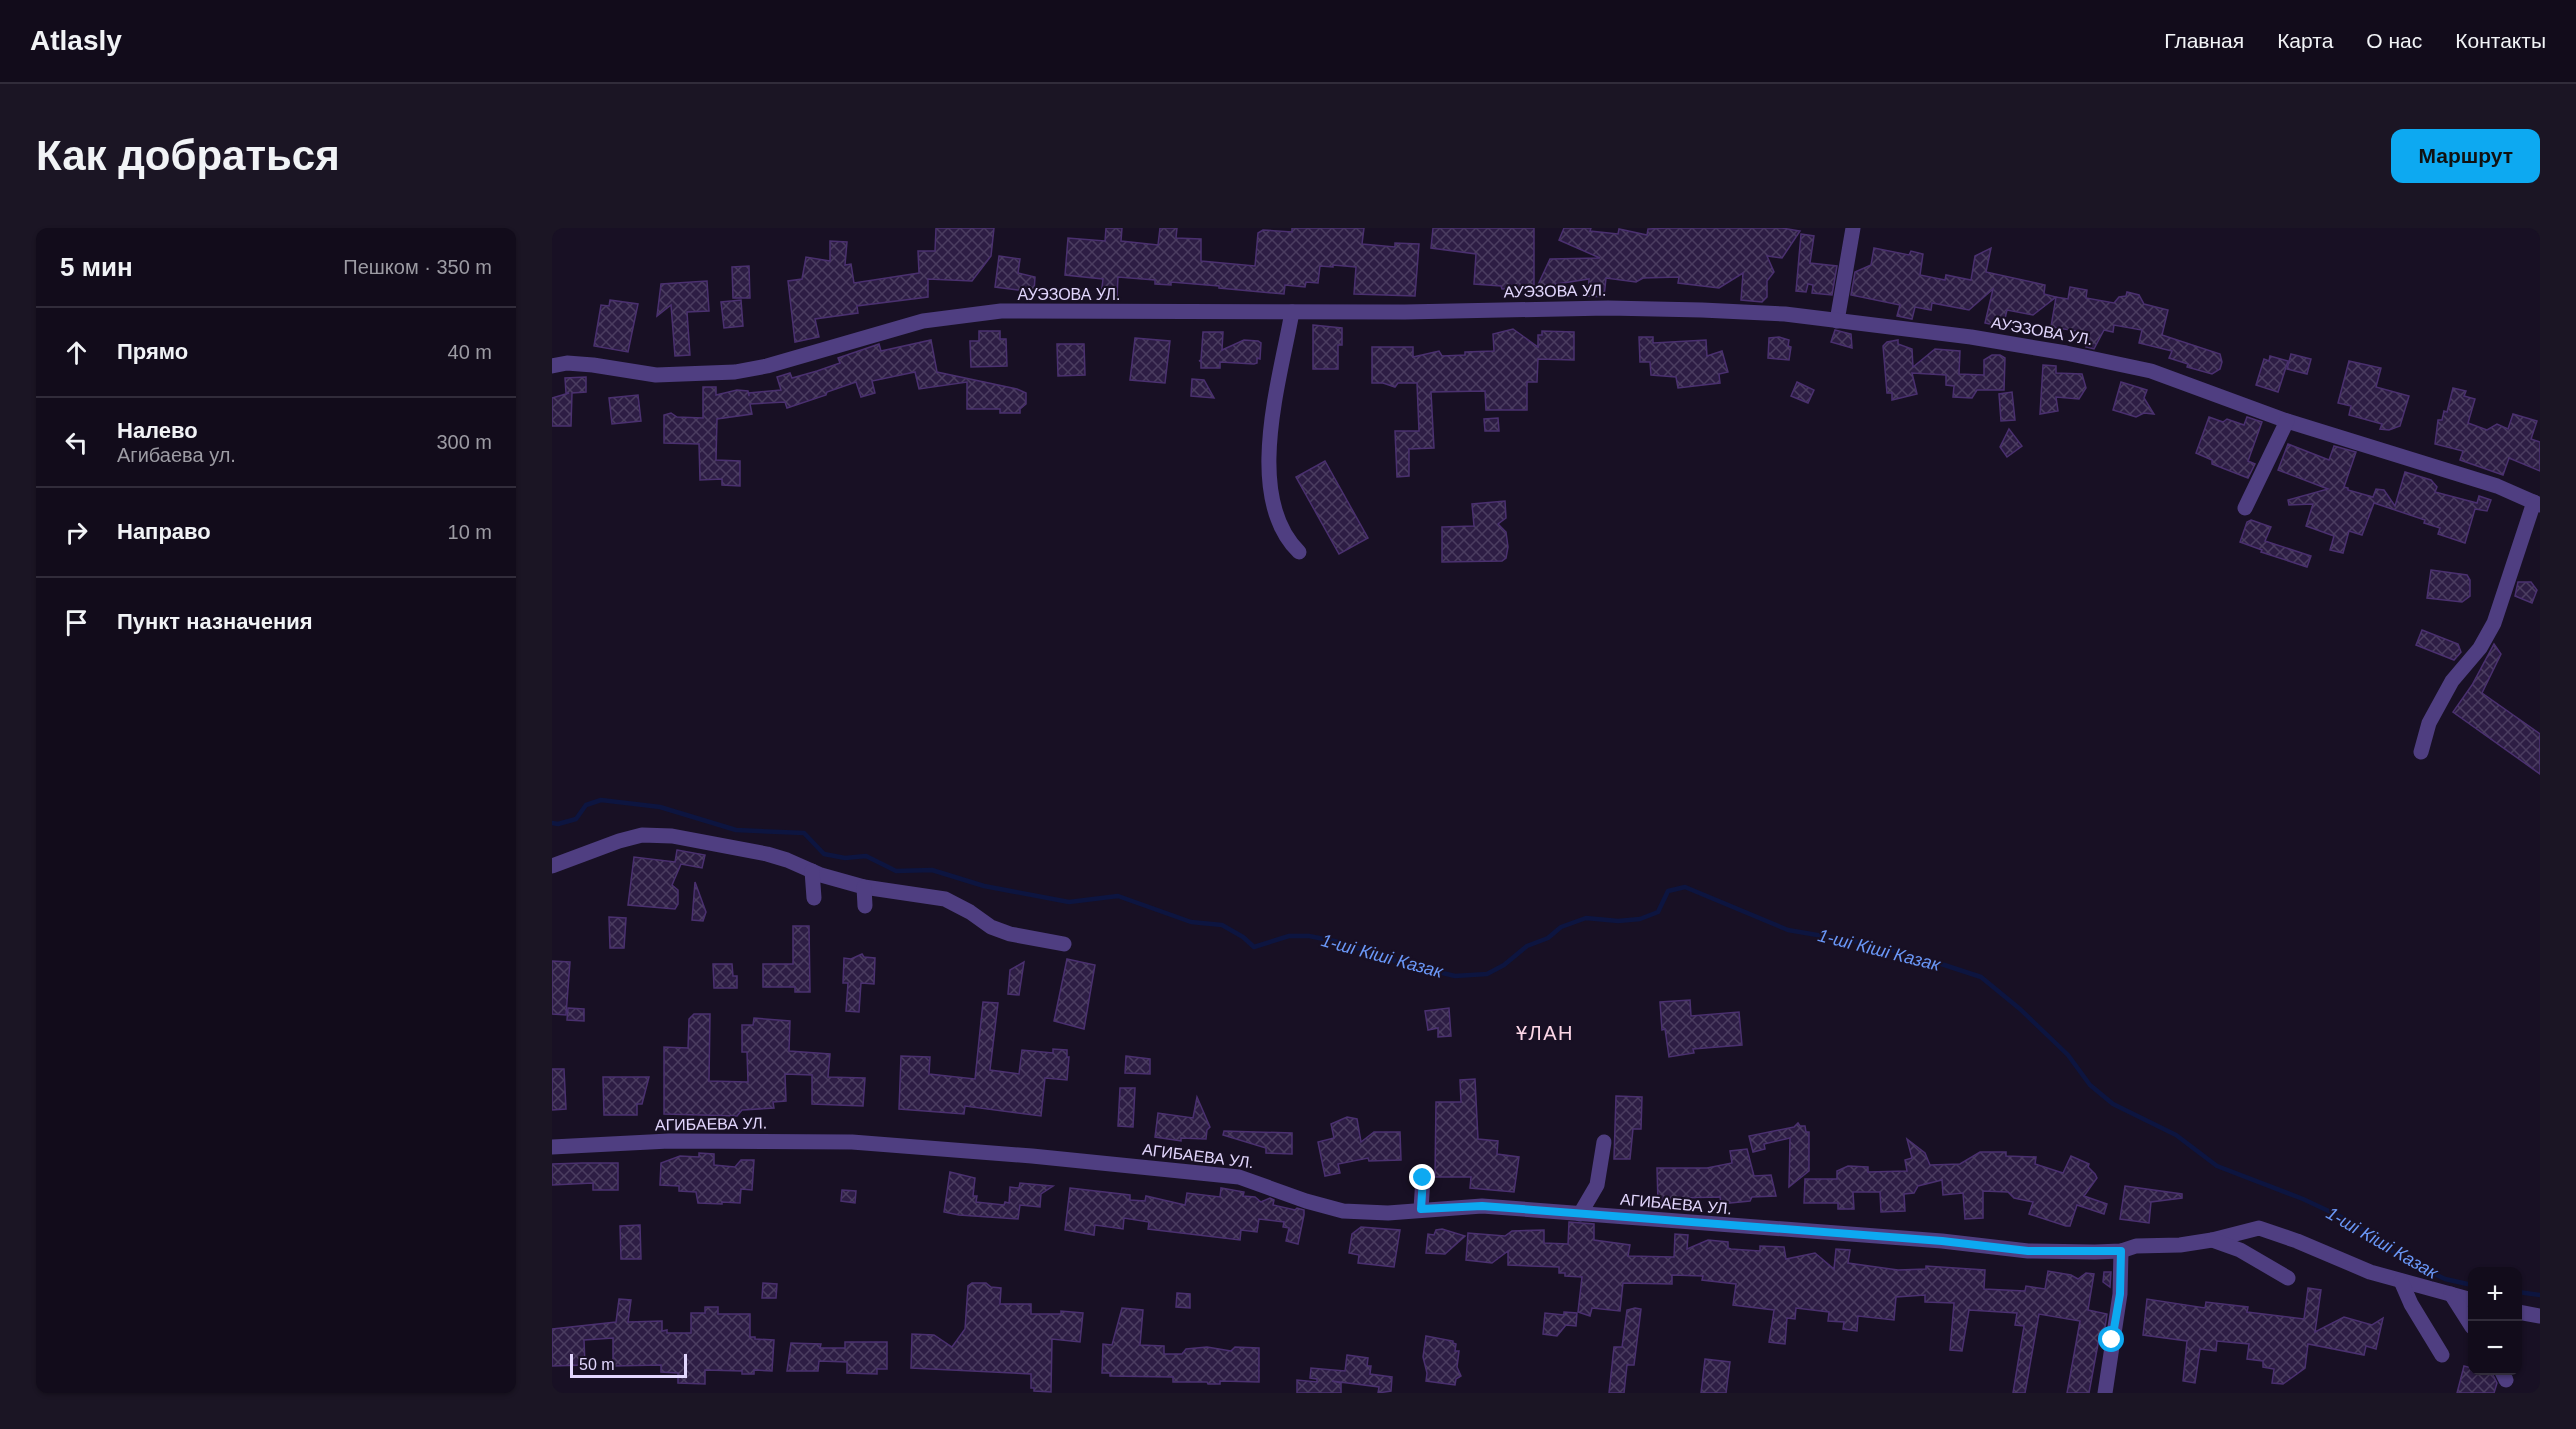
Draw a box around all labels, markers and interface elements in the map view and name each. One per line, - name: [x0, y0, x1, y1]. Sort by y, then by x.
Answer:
- text: Atlasly: [30, 25, 122, 56]
- text: Главная: [2164, 29, 2244, 52]
- text: Карта: [2277, 29, 2333, 52]
- text: О нас: [2366, 29, 2422, 52]
- text: Контакты: [2455, 29, 2546, 52]
- button: Маршрут: [2391, 129, 2540, 183]
- text: Как добраться: [36, 132, 340, 179]
- text: 5 мин: [60, 252, 133, 282]
- text: Пешком · 350 m: [343, 256, 492, 278]
- street label: АУЭЗОВА УЛ.: [1503, 282, 1607, 300]
- street label: АУЭЗОВА УЛ.: [1018, 286, 1120, 303]
- street label: АУЭЗОВА УЛ.: [1990, 314, 2094, 348]
- icon: ahead: [60, 336, 93, 369]
- text: Прямо: [117, 339, 188, 364]
- text: 40 m: [448, 341, 492, 363]
- text: Налево: [117, 418, 198, 443]
- icon: left: [60, 426, 93, 459]
- text: 300 m: [436, 431, 492, 453]
- text: Агибаева ул.: [117, 444, 236, 466]
- icon: right: [60, 516, 93, 549]
- text: Направо: [117, 519, 211, 544]
- text: 10 m: [448, 521, 492, 543]
- icon: arrive: [60, 606, 93, 639]
- text: Пункт назначения: [117, 609, 313, 634]
- water label: 1-ші Кіші Казак: [1816, 925, 1944, 975]
- water label: 1-ші Кіші Казак: [1319, 930, 1447, 982]
- district label: ҰЛАН: [1516, 1022, 1574, 1044]
- street label: АГИБАЕВА УЛ.: [655, 1115, 767, 1133]
- street label: АГИБАЕВА УЛ.: [1141, 1141, 1255, 1171]
- route end: [1409, 1164, 1435, 1190]
- street label: АГИБАЕВА УЛ.: [1619, 1191, 1733, 1217]
- water label: 1-ші Кіші Казак: [2323, 1203, 2443, 1284]
- map controls: [2468, 1267, 2522, 1375]
- button: +: [2468, 1267, 2522, 1321]
- button: −: [2468, 1321, 2522, 1375]
- route start: [2098, 1326, 2124, 1352]
- scale bar: [570, 1351, 687, 1378]
- text: 50 m: [579, 1356, 615, 1373]

